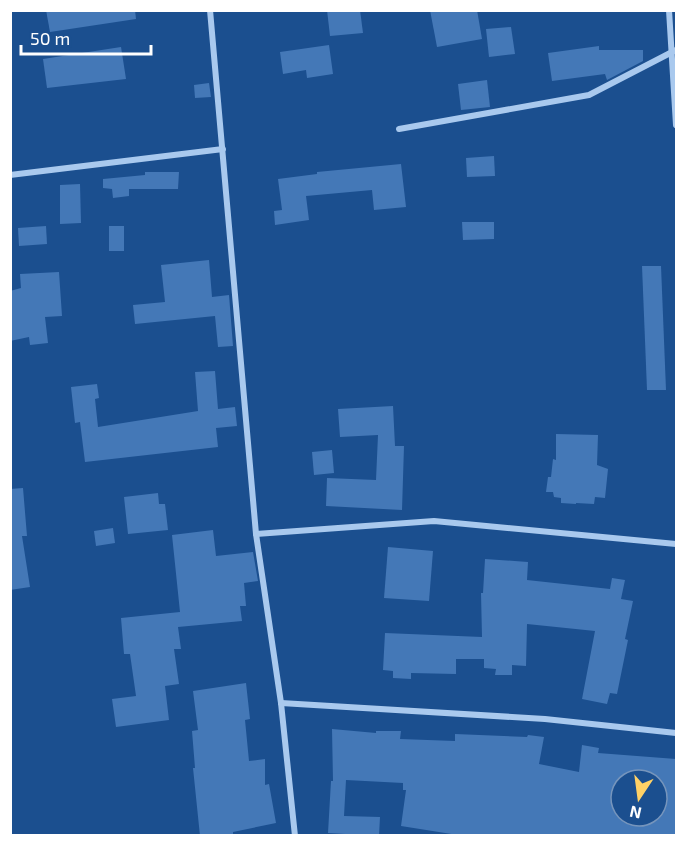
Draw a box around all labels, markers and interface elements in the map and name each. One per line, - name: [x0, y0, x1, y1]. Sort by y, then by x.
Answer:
- scale bar: [21, 18, 152, 56]
- text: 50 m: [30, 27, 70, 49]
- north arrow: [609, 768, 669, 828]
- text: N: [628, 803, 643, 824]

